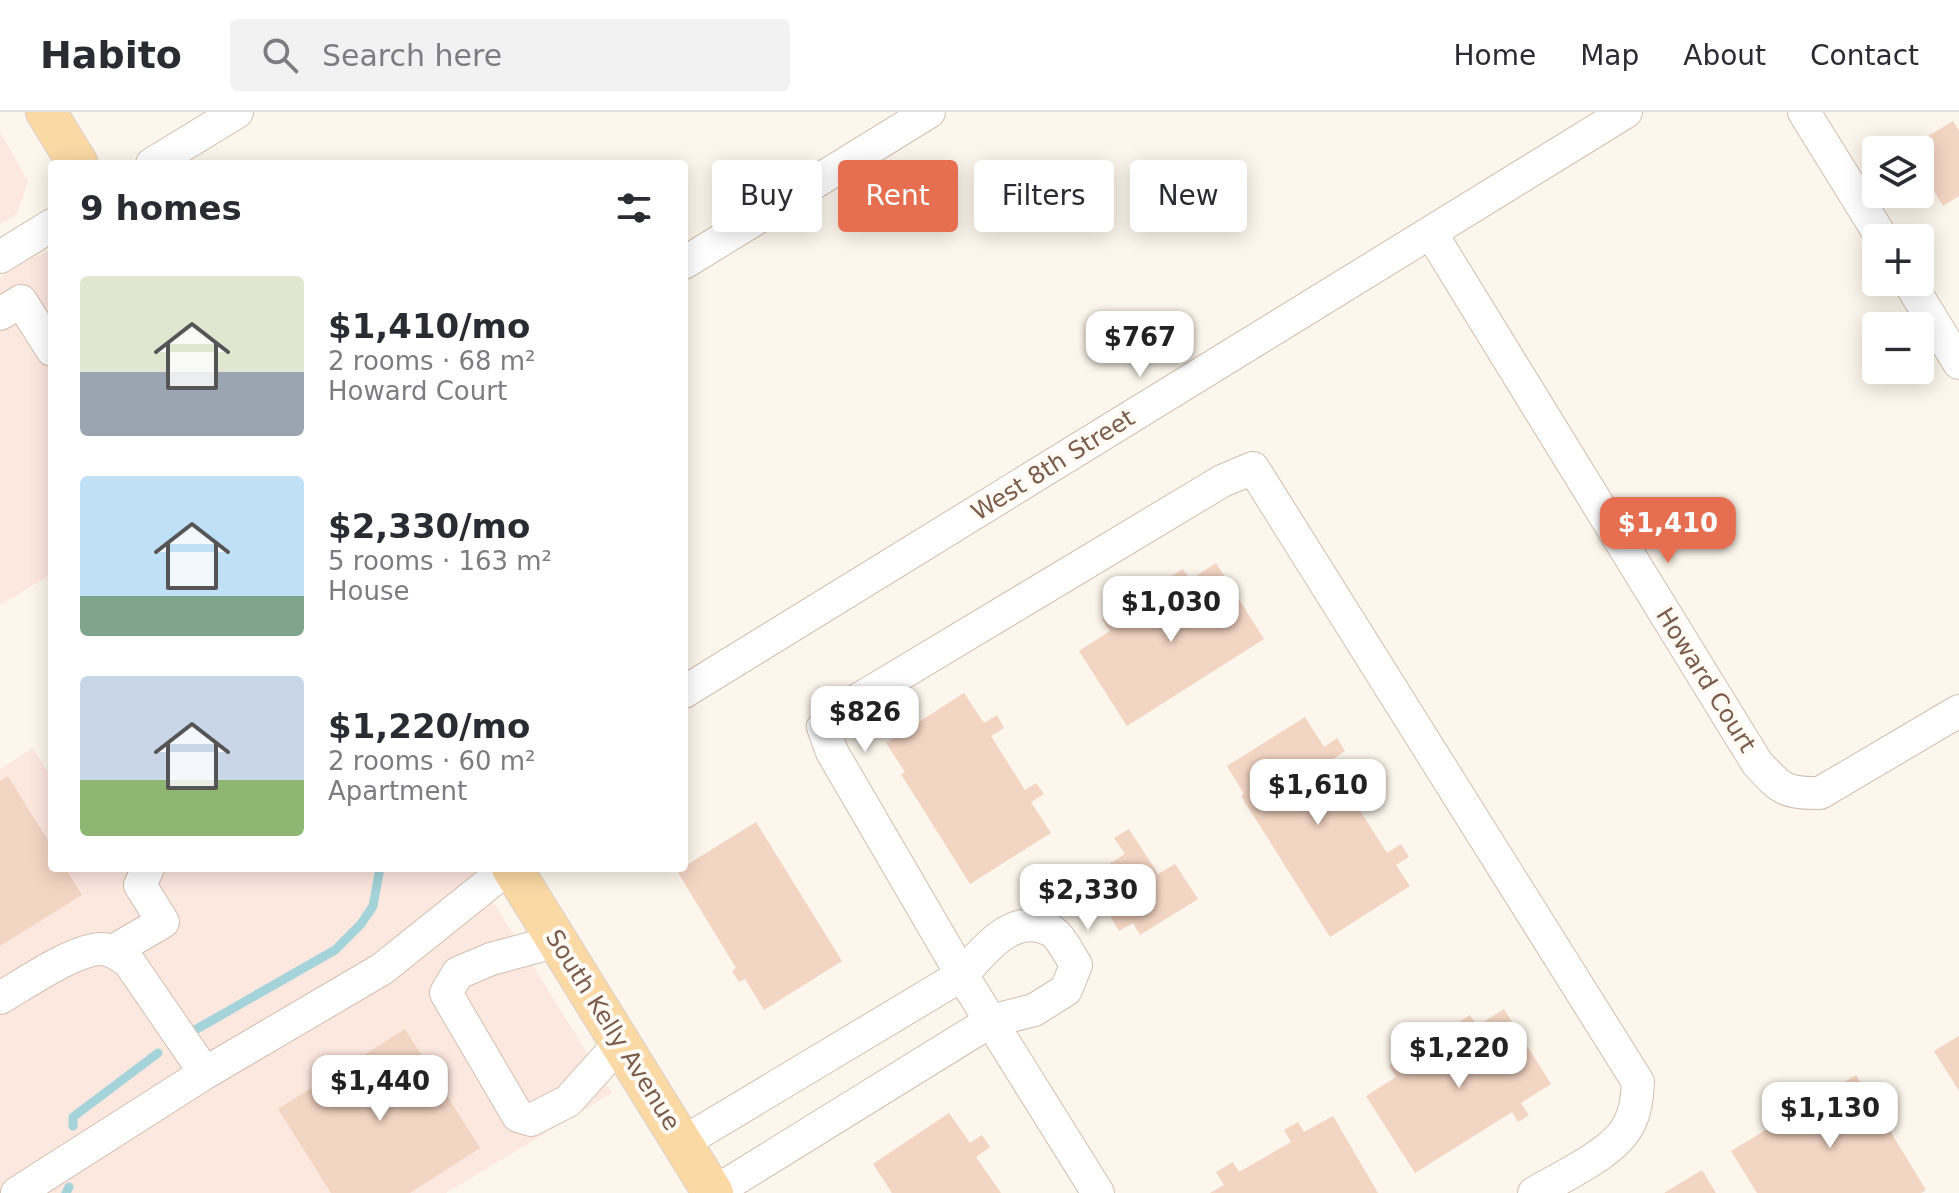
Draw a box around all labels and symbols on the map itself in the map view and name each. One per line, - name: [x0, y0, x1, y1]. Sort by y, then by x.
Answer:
- pin: $767: [1093, 311, 1187, 379]
- street label: West 8th Street: [966, 404, 1140, 526]
- pin: $1,410: [1603, 497, 1733, 565]
- pin: $1,030: [1106, 576, 1236, 644]
- street label: Howard Court: [1650, 602, 1762, 758]
- pin: $826: [818, 686, 912, 754]
- pin: $1,610: [1253, 759, 1383, 827]
- pin: $2,330: [1023, 864, 1153, 932]
- street label: South Kelly Avenue: [540, 925, 686, 1135]
- pin: $1,220: [1394, 1022, 1524, 1090]
- pin: $1,440: [315, 1055, 445, 1123]
- pin: $1,130: [1765, 1082, 1895, 1150]

